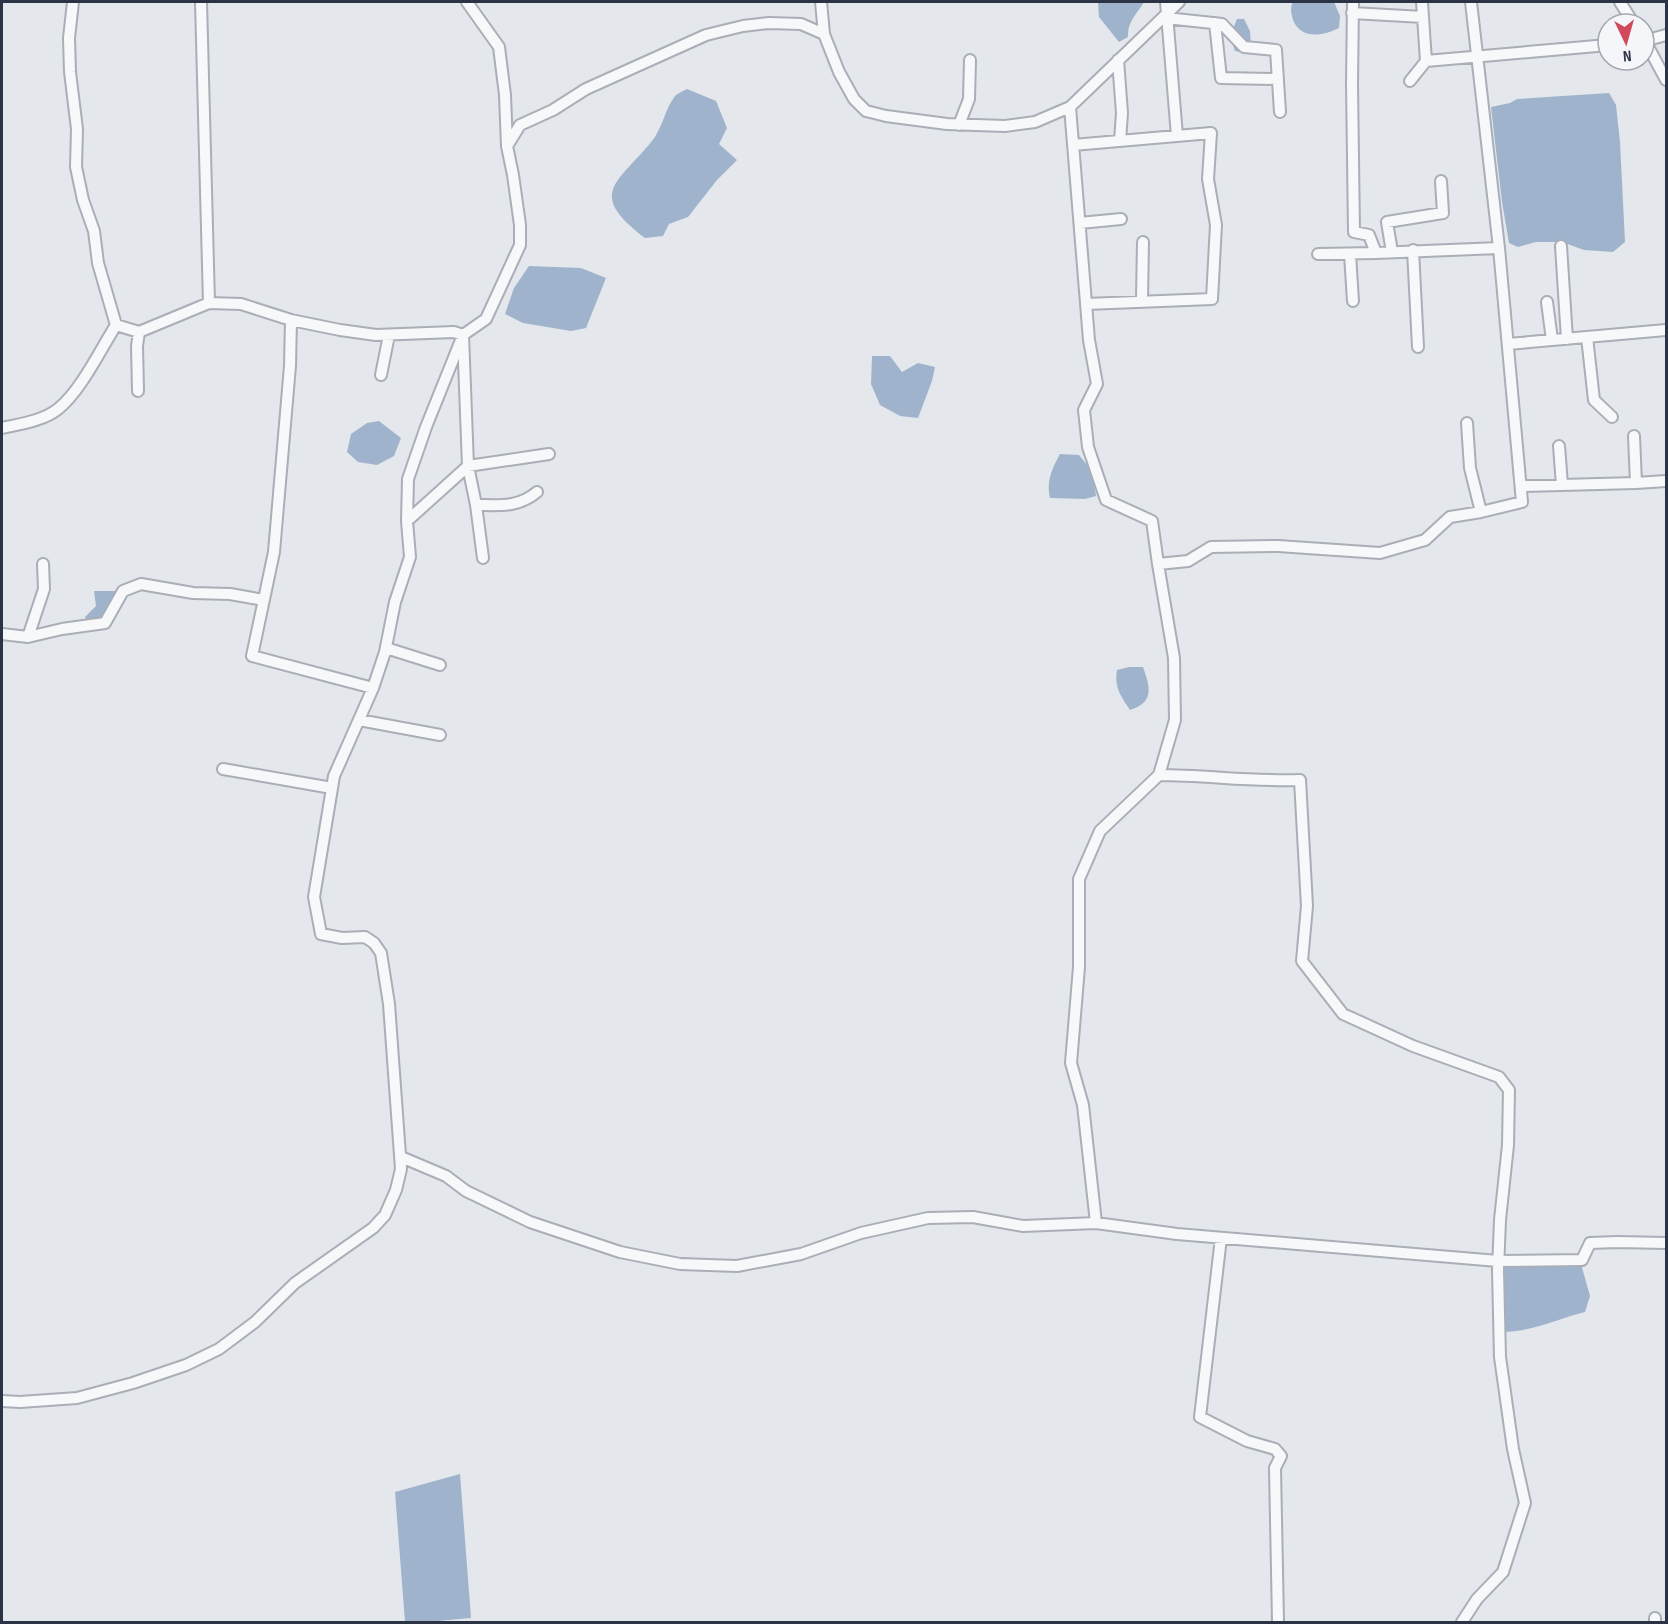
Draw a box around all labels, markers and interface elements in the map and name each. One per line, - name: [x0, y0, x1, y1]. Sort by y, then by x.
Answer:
- north arrow: [1596, 12, 1656, 72]
- text: N: [1622, 46, 1632, 65]

